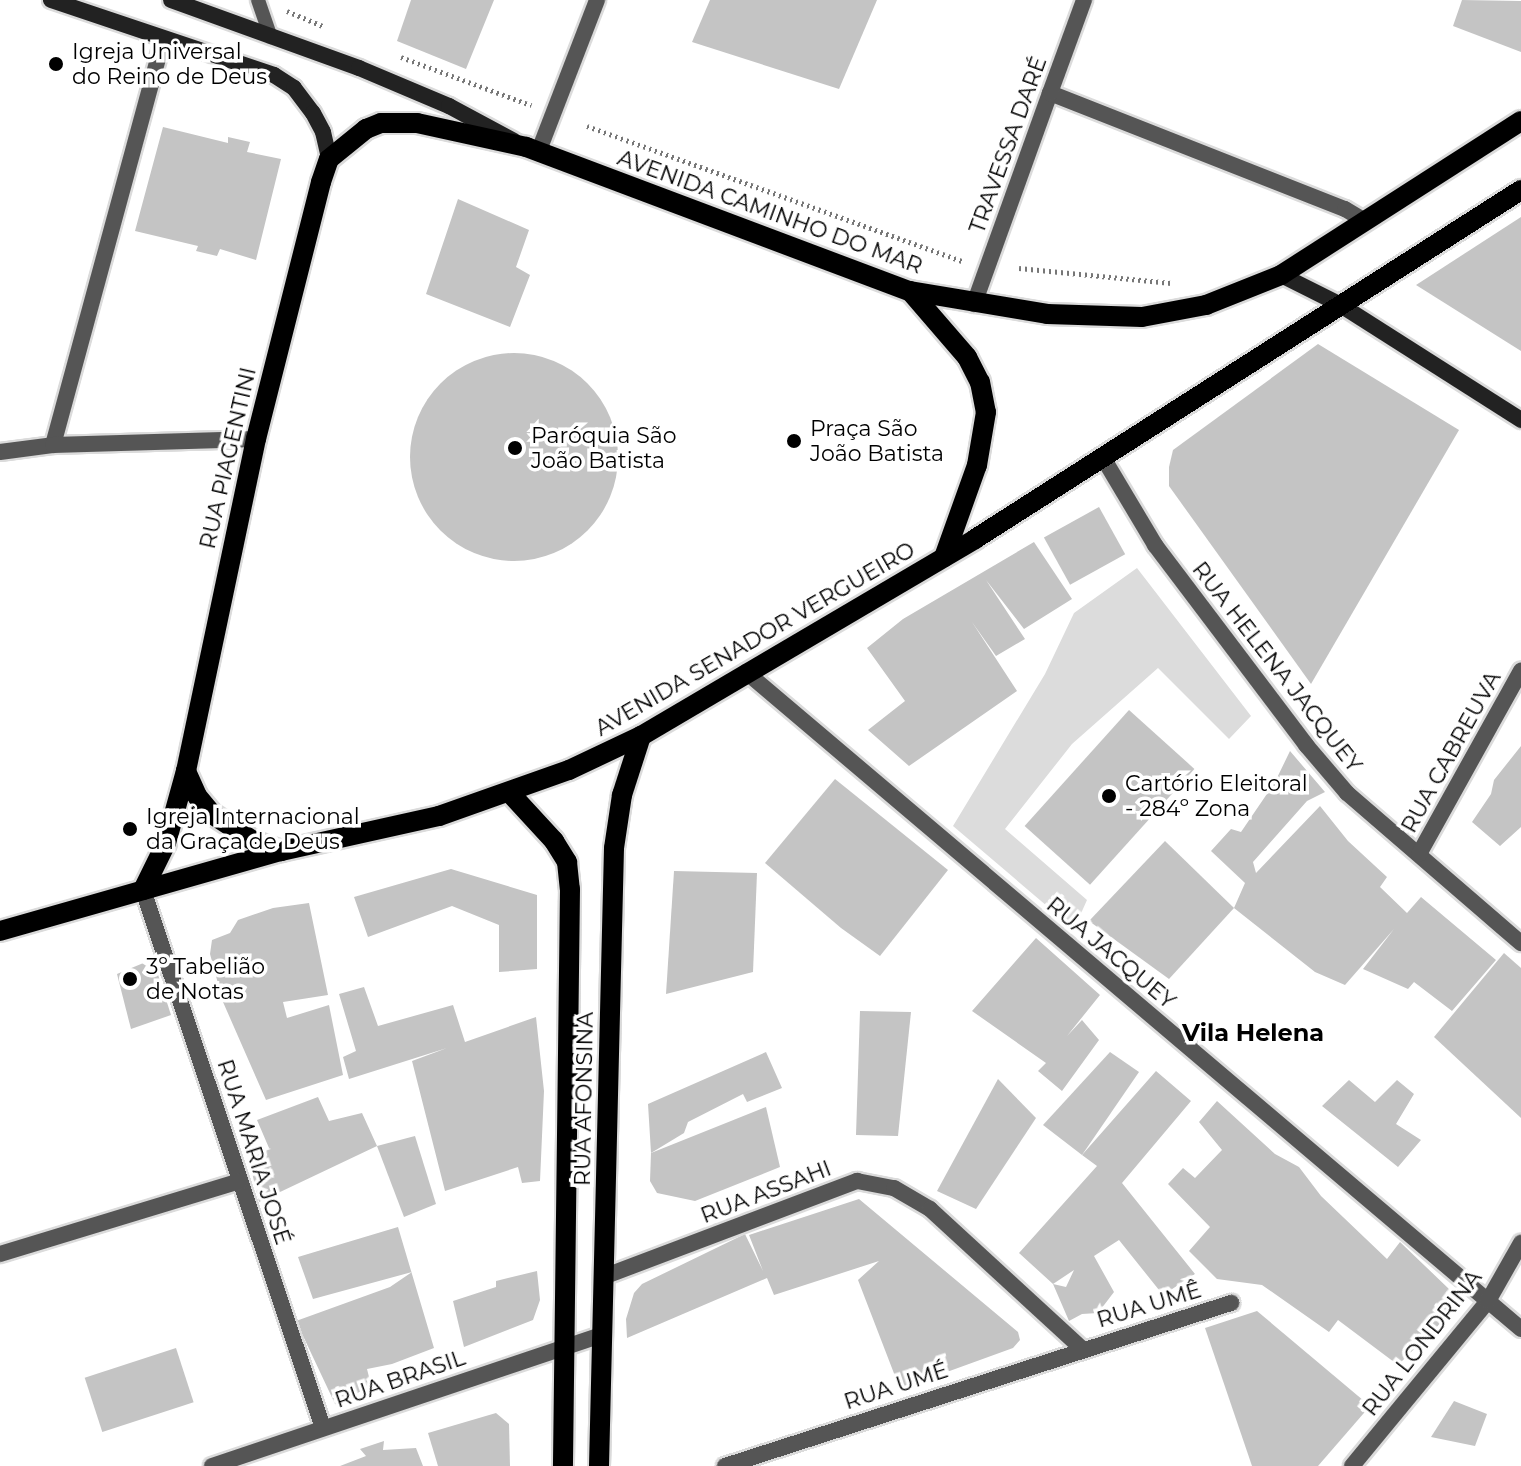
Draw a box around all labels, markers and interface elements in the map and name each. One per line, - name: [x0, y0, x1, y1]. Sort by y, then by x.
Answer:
- place label: Igreja Universal do Reino de Deus: [72, 38, 267, 90]
- street label: TRAVESSA DARÉ: [964, 53, 1052, 237]
- marker: Igreja Universal do Reino de Deus: [47, 55, 65, 73]
- street label: AVENIDA CAMINHO DO MAR: [614, 144, 926, 280]
- street label: RUA PIAGENTINI: [194, 365, 262, 551]
- place label: Praça São João Batista: [810, 415, 944, 466]
- place label: Paróquia São João Batista: [531, 422, 676, 474]
- marker: Praça São João Batista: [785, 432, 803, 450]
- marker: Paróquia São João Batista: [506, 439, 524, 457]
- street label: AVENIDA SENADOR VERGUEIRO: [590, 536, 920, 742]
- street label: RUA HELENA JACQUEY: [1187, 557, 1367, 777]
- street label: RUA CABREUVA: [1396, 667, 1506, 837]
- place label: Cartório Eleitoral - 284º Zona: [1125, 770, 1308, 822]
- marker: Cartório Eleitoral - 284º Zona: [1100, 787, 1118, 805]
- place label: Igreja Internacional da Graça de Deus: [146, 803, 360, 854]
- marker: Igreja Internacional da Graça de Deus: [121, 820, 139, 838]
- street label: RUA JACQUEY: [1041, 891, 1181, 1015]
- place label: 3º Tabelião de Notas: [146, 953, 265, 1004]
- marker: 3º Tabelião de Notas: [121, 970, 139, 988]
- street label: RUA AFONSINA: [569, 1012, 599, 1186]
- district label: Vila Helena: [1182, 1019, 1324, 1047]
- street label: RUA MARIA JOSÉ: [212, 1056, 296, 1248]
- street label: RUA ASSAHI: [697, 1155, 835, 1229]
- street label: RUA LONDRINA: [1357, 1265, 1487, 1421]
- street label: RUA UMÊ: [1094, 1277, 1204, 1333]
- street label: RUA BRASIL: [331, 1344, 469, 1414]
- street label: RUA UMÉ: [841, 1357, 951, 1415]

